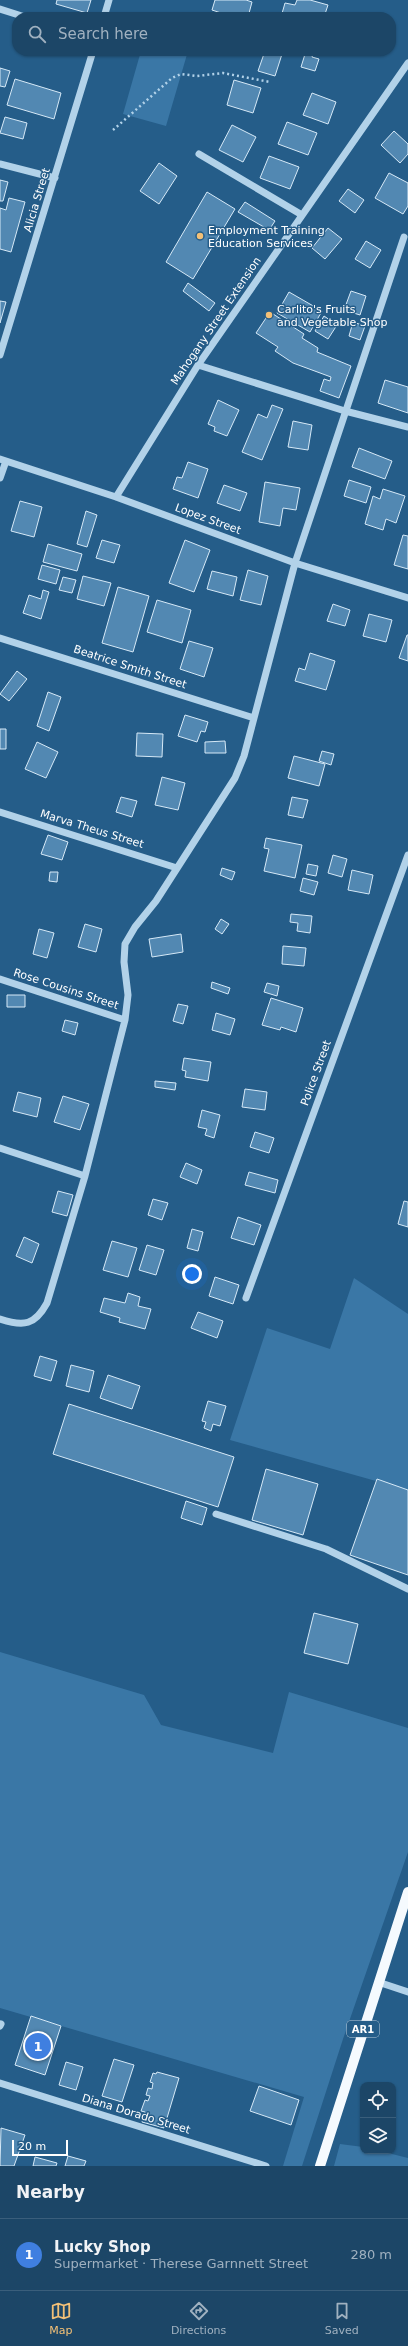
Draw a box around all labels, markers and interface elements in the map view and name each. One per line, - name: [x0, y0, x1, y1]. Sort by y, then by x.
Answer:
- search box: [12, 12, 396, 56]
- icon: search: [26, 23, 48, 45]
- text: Search here: [58, 25, 148, 43]
- street label: Alicia Street: [21, 166, 53, 234]
- place label: Employment Training Education Services: [208, 224, 325, 250]
- marker: Employment Training Education Services: [195, 231, 205, 241]
- street label: Mahogany Street Extension: [168, 255, 264, 387]
- place label: Carlito's Fruits and Vegetable Shop: [277, 303, 387, 329]
- marker: Carlito's Fruits and Vegetable Shop: [264, 310, 274, 320]
- street label: Lopez Street: [173, 501, 243, 537]
- street label: Beatrice Smith Street: [72, 643, 189, 692]
- street label: Marva Theus Street: [39, 807, 146, 851]
- street label: Rose Cousins Street: [12, 966, 121, 1012]
- street label: Police Street: [298, 1038, 334, 1108]
- your location: [182, 1264, 202, 1284]
- road number: AR1: [347, 2021, 379, 2037]
- pin: 1: [25, 2031, 51, 2061]
- map controls: [360, 2082, 396, 2154]
- button: locate: [360, 2082, 396, 2118]
- street label: Diana Dorado Street: [80, 2091, 192, 2137]
- button: layers: [360, 2118, 396, 2154]
- scale bar: [12, 2138, 68, 2157]
- text: 20 m: [18, 2140, 46, 2153]
- text: Nearby: [16, 2182, 85, 2202]
- text: Lucky Shop: [54, 2238, 151, 2256]
- text: 1: [24, 2247, 34, 2262]
- text: 280 m: [350, 2247, 392, 2262]
- text: Supermarket · Therese Garnnett Street: [54, 2256, 308, 2271]
- tab: Map: [49, 2300, 72, 2337]
- tab: Directions: [171, 2300, 226, 2337]
- tab: Saved: [325, 2300, 359, 2337]

